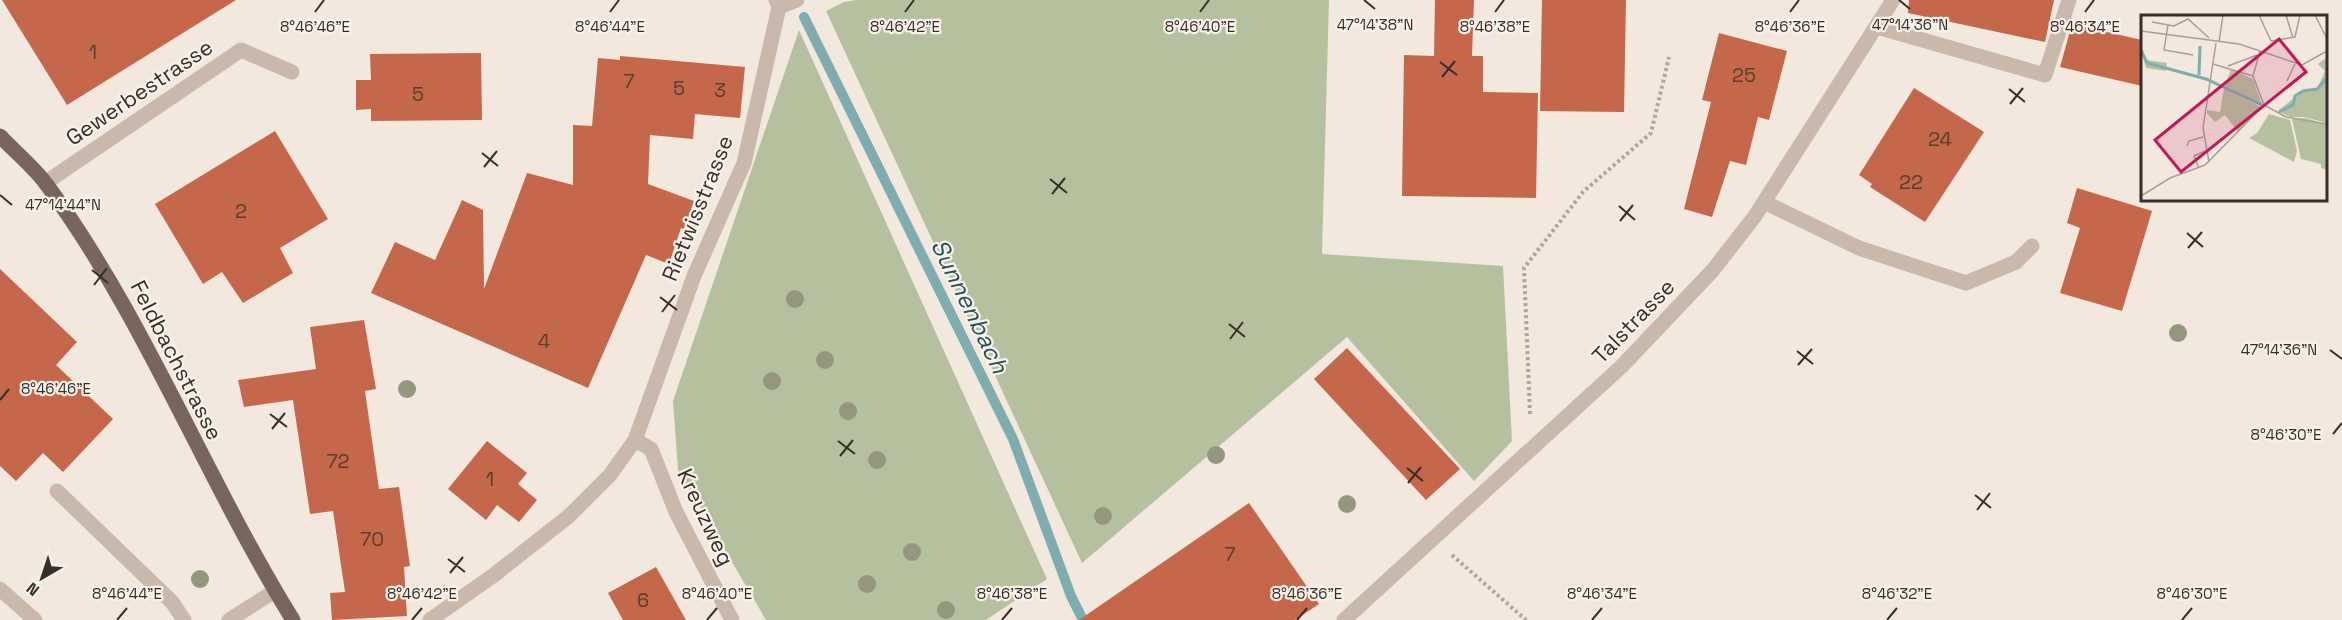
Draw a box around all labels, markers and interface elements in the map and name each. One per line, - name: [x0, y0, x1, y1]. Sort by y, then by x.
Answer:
- text: 47°14'38"N: [1337, 15, 1413, 34]
- text: 47°14'36"N: [1872, 15, 1948, 34]
- inset map: [2141, 15, 2327, 201]
- text: 8°46'46"E: [280, 17, 350, 36]
- text: 8°46'44"E: [575, 17, 645, 36]
- text: 8°46'42"E: [870, 17, 940, 36]
- text: 8°46'40"E: [1165, 17, 1235, 36]
- text: 8°46'38"E: [1460, 17, 1530, 36]
- text: 8°46'36"E: [1755, 17, 1825, 36]
- text: 8°46'34"E: [2050, 17, 2120, 36]
- street label: Gewerbestrasse: [60, 32, 218, 152]
- house number: 1: [89, 39, 97, 65]
- house number: 25: [1732, 62, 1756, 88]
- house number: 7: [623, 68, 635, 94]
- house number: 5: [673, 75, 685, 101]
- house number: 3: [714, 77, 726, 103]
- house number: 5: [412, 81, 424, 107]
- house number: 24: [1928, 126, 1952, 152]
- street label: Rietwisstrasse: [655, 131, 739, 285]
- house number: 22: [1899, 169, 1923, 195]
- text: 47°14'44"N: [25, 195, 101, 214]
- house number: 2: [235, 198, 247, 224]
- water label: Sunnenbach: [924, 234, 1016, 379]
- street label: Talstrasse: [1586, 273, 1680, 369]
- street label: Feldbachstrasse: [125, 275, 229, 445]
- house number: 4: [538, 328, 550, 354]
- text: 47°14'36"N: [2241, 340, 2317, 359]
- text: 8°46'46"E: [21, 379, 91, 398]
- text: 8°46'30"E: [2251, 425, 2321, 444]
- house number: 72: [326, 448, 350, 474]
- street label: Kreuzweg: [671, 464, 741, 570]
- house number: 1: [486, 466, 494, 492]
- house number: 70: [360, 526, 384, 552]
- house number: 7: [1224, 541, 1236, 567]
- north arrow: [12, 548, 72, 608]
- text: N: [22, 578, 44, 601]
- text: 8°46'44"E: [92, 584, 162, 603]
- text: 8°46'42"E: [387, 584, 457, 603]
- text: 8°46'40"E: [682, 584, 752, 603]
- text: 8°46'38"E: [977, 584, 1047, 603]
- text: 8°46'36"E: [1272, 584, 1342, 603]
- text: 8°46'34"E: [1567, 584, 1637, 603]
- text: 8°46'32"E: [1862, 584, 1932, 603]
- text: 8°46'30"E: [2157, 584, 2227, 603]
- house number: 6: [637, 587, 649, 613]

